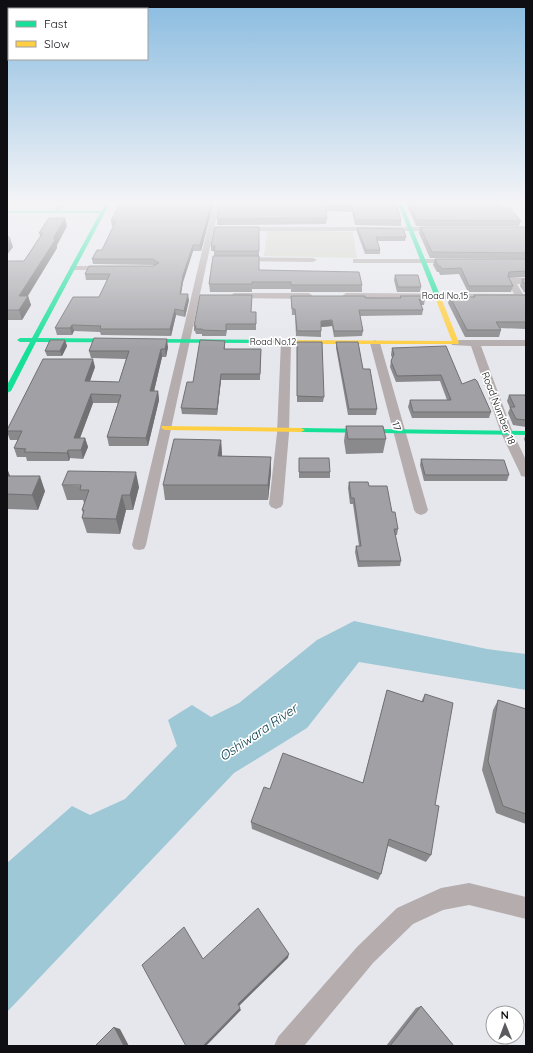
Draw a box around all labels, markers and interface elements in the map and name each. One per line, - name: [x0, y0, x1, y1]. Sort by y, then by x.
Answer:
- legend: [8, 8, 148, 60]
- text: Fast: [44, 16, 68, 31]
- text: Slow: [44, 36, 70, 51]
- street label: Road No.15: [422, 290, 468, 301]
- street label: Road No.12: [250, 336, 296, 347]
- street label: Road Number 18: [479, 370, 518, 446]
- street label: 17: [389, 420, 404, 432]
- water label: Oshiwara River: [216, 699, 302, 764]
- north arrow: [485, 1005, 525, 1045]
- text: N: [501, 1008, 509, 1022]

